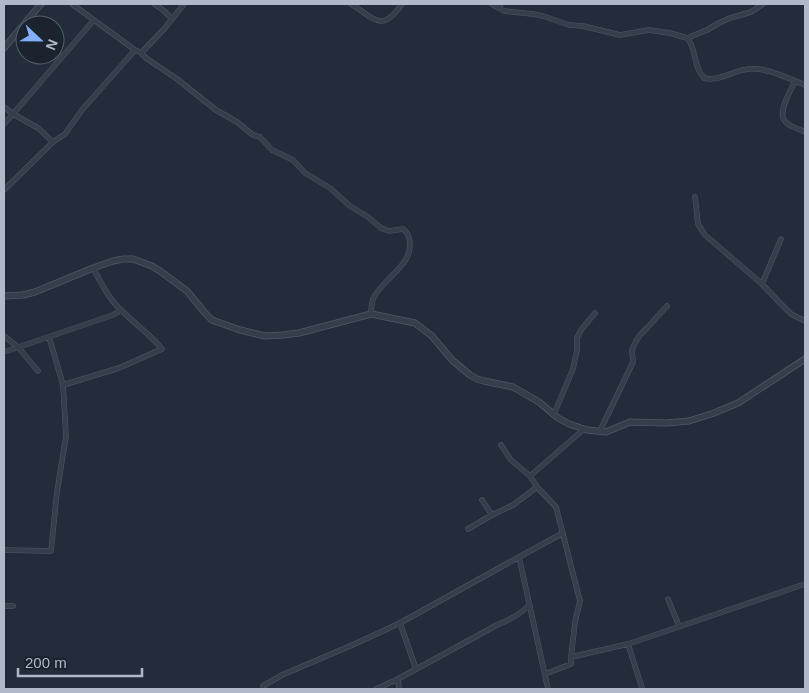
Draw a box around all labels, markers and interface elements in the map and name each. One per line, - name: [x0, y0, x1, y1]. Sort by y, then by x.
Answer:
- north arrow: [15, 15, 65, 65]
- text: N: [43, 37, 61, 53]
- scale bar: [18, 646, 141, 678]
- text: 200 m: [25, 654, 67, 671]

